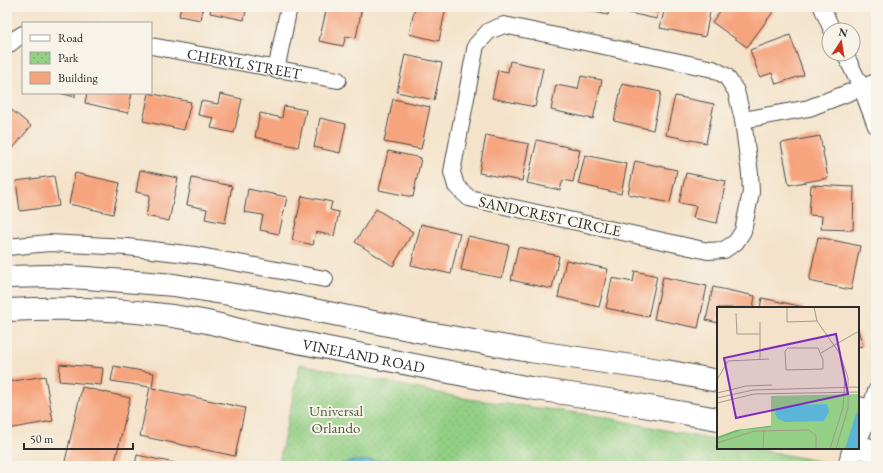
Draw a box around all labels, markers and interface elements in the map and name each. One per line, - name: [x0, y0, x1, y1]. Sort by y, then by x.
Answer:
- legend: [22, 22, 152, 94]
- north arrow: [821, 22, 861, 62]
- text: N: [837, 24, 849, 40]
- text: Road: [58, 30, 84, 46]
- street label: CHERYL STREET: [186, 43, 304, 83]
- text: Park: [58, 50, 79, 66]
- text: Building: [58, 70, 99, 86]
- street label: SANDCREST CIRCLE: [477, 192, 623, 240]
- inset map: [717, 307, 859, 449]
- street label: VINELAND ROAD: [301, 334, 427, 376]
- park label: Universal Orlando: [309, 401, 363, 437]
- scale bar: [24, 425, 133, 451]
- text: 50 m: [30, 431, 54, 447]

